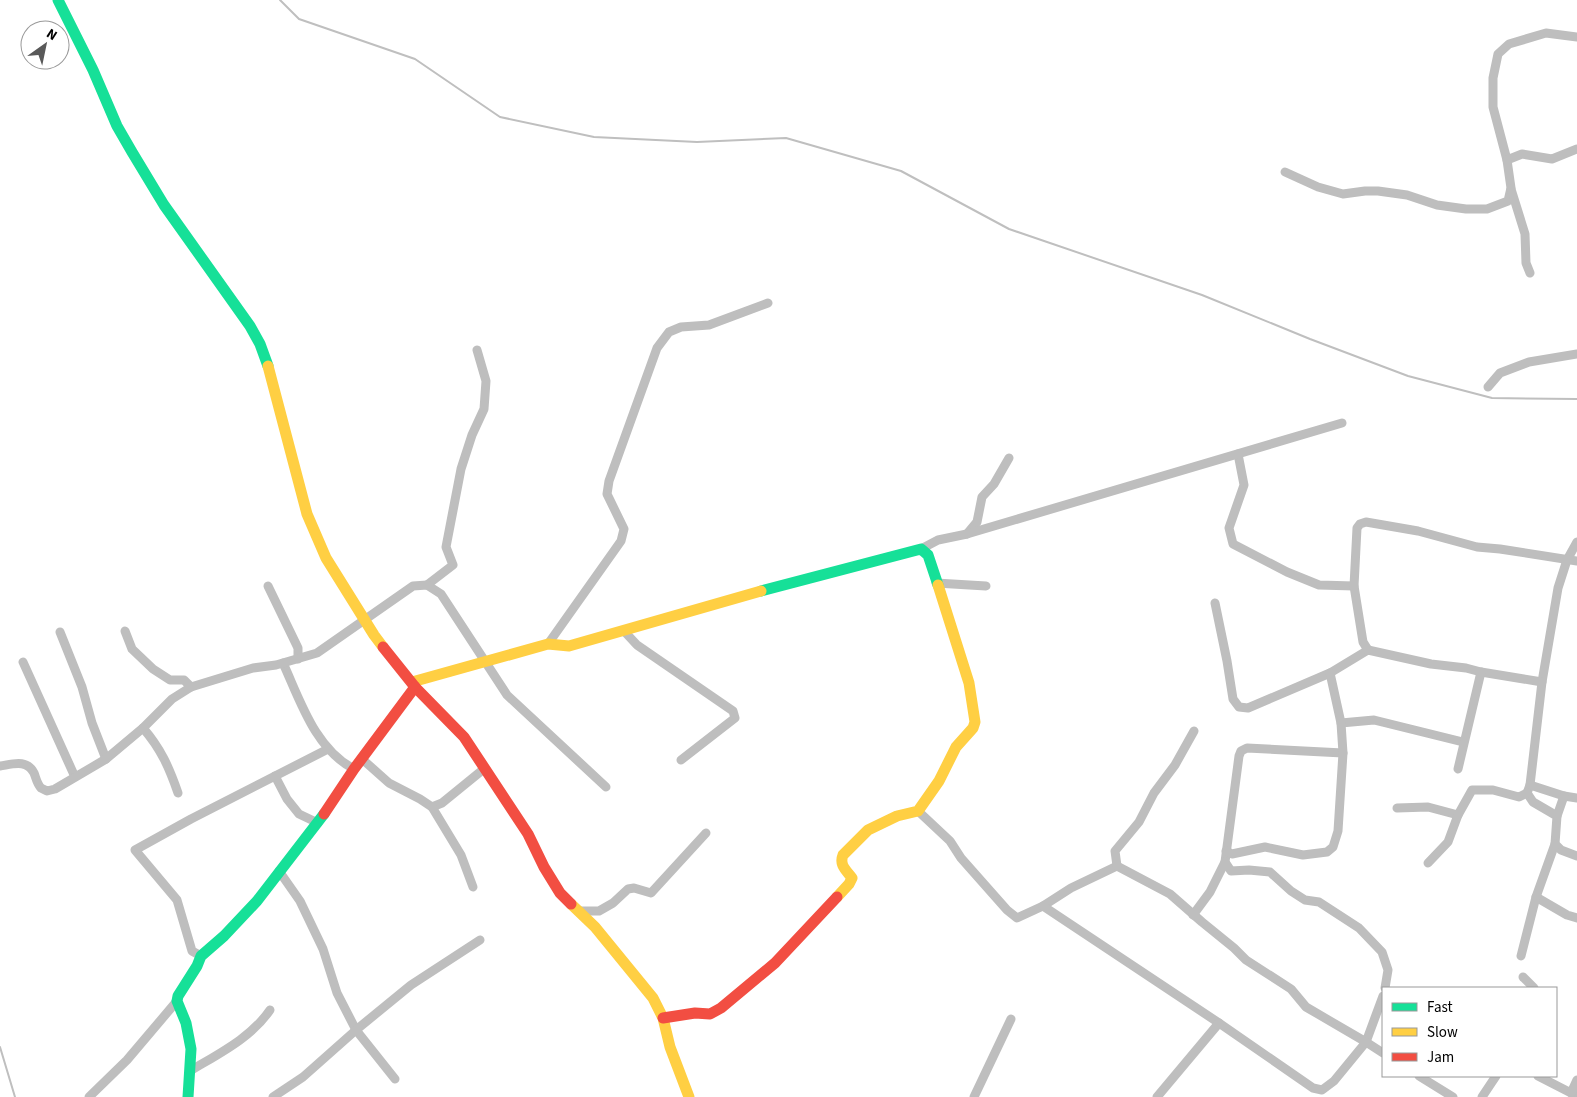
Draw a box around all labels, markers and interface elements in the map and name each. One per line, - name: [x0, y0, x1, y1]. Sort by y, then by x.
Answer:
- north arrow: [20, 20, 70, 70]
- text: N: [42, 24, 61, 46]
- legend: [1382, 987, 1557, 1077]
- text: Fast: [1427, 997, 1453, 1018]
- text: Slow: [1427, 1022, 1458, 1043]
- text: Jam: [1427, 1047, 1454, 1068]

